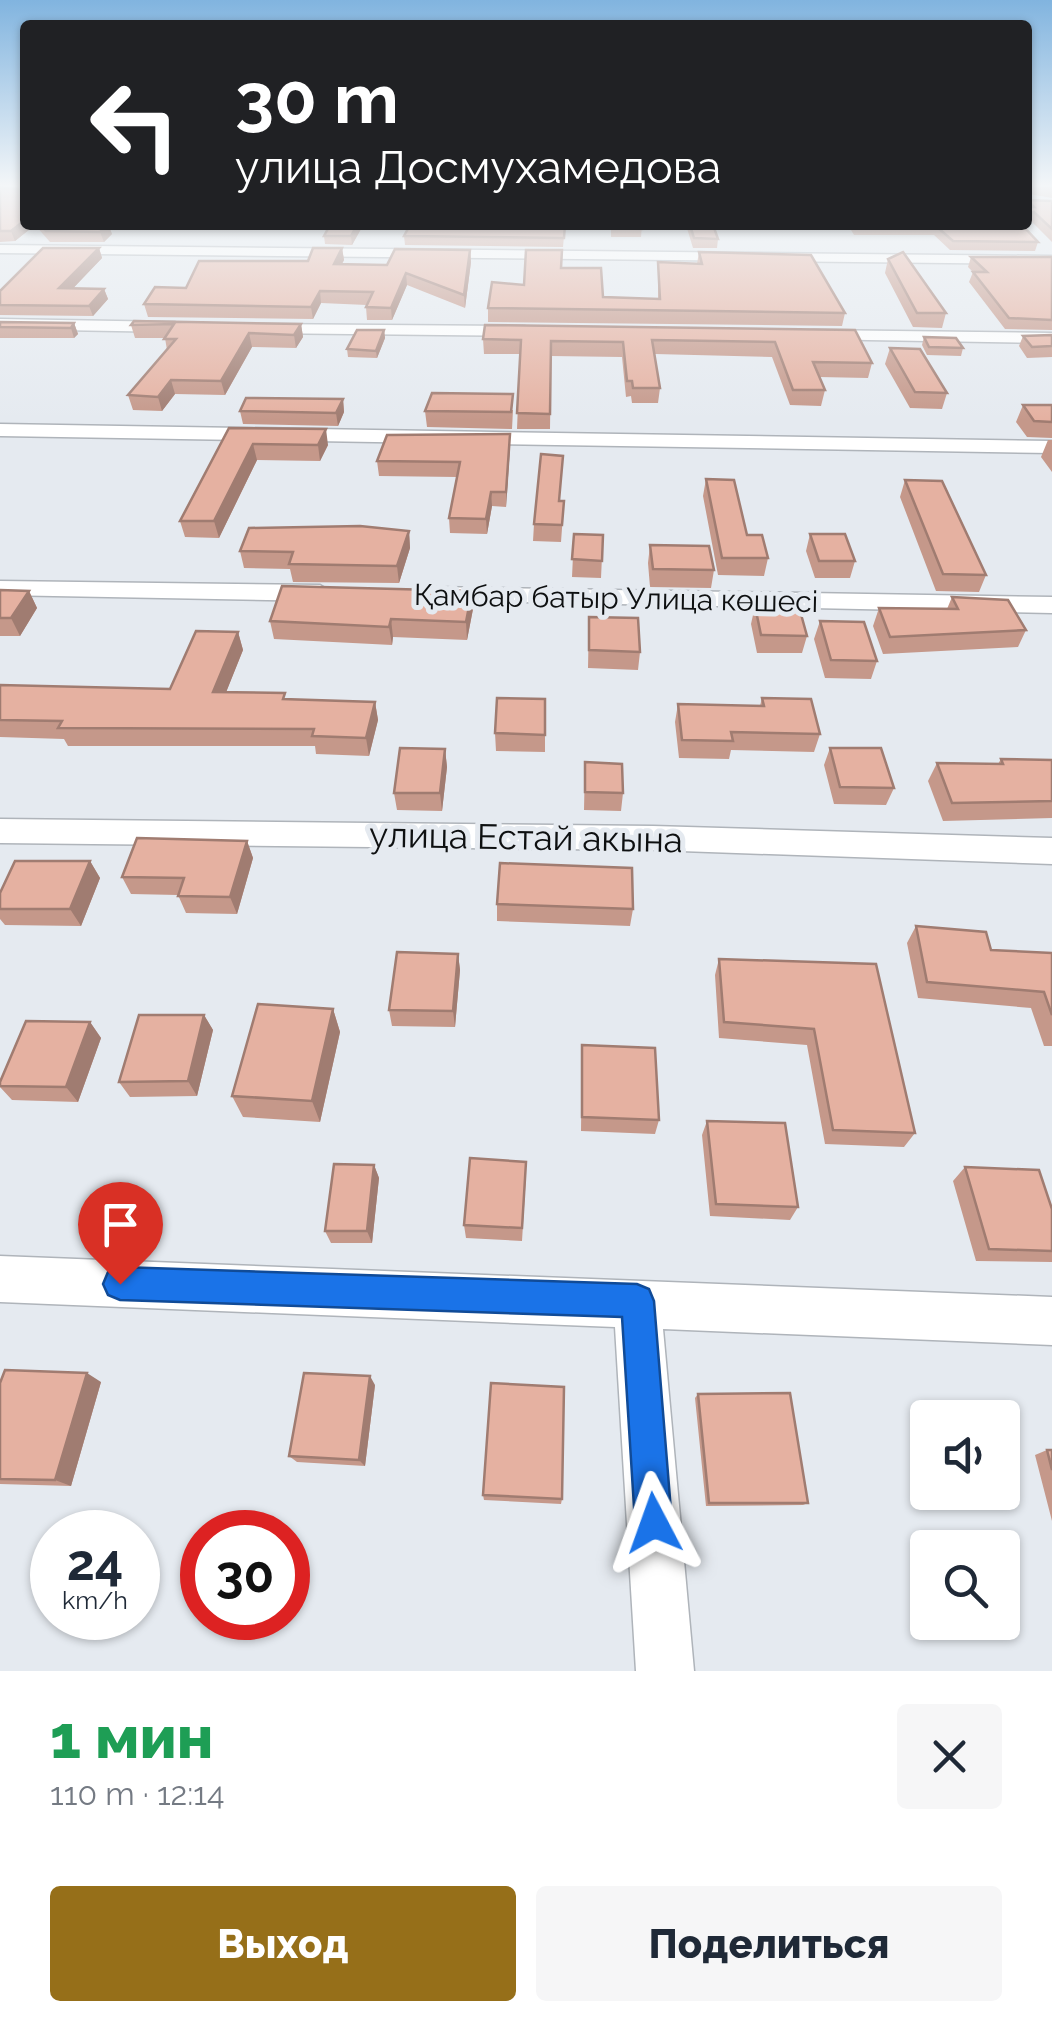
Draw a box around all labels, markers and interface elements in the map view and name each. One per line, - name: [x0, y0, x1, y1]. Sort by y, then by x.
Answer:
- text: 30 m: [235, 57, 399, 139]
- icon: left: [70, 60, 200, 190]
- text: улица Досмухамедова: [235, 141, 721, 194]
- street label: Қамбар батыр Улица көшесі: [413, 577, 819, 619]
- street label: улица Естай акына: [369, 814, 683, 860]
- pin: [78, 1182, 163, 1285]
- icon: arrive: [93, 1197, 148, 1252]
- map controls: [910, 1400, 1020, 1640]
- button: sound: [910, 1400, 1020, 1510]
- position arrow: [602, 1471, 706, 1575]
- speed limit sign: 30: [180, 1510, 310, 1640]
- button: search: [910, 1530, 1020, 1640]
- text: 24: [67, 1533, 123, 1592]
- text: km/h: [62, 1585, 128, 1615]
- text: 1 мин: [50, 1702, 213, 1772]
- button: close: [897, 1704, 1002, 1809]
- text: 110 m · 12:14: [50, 1775, 224, 1812]
- button: Выход: [50, 1886, 516, 2001]
- button: Поделиться: [536, 1886, 1002, 2001]

